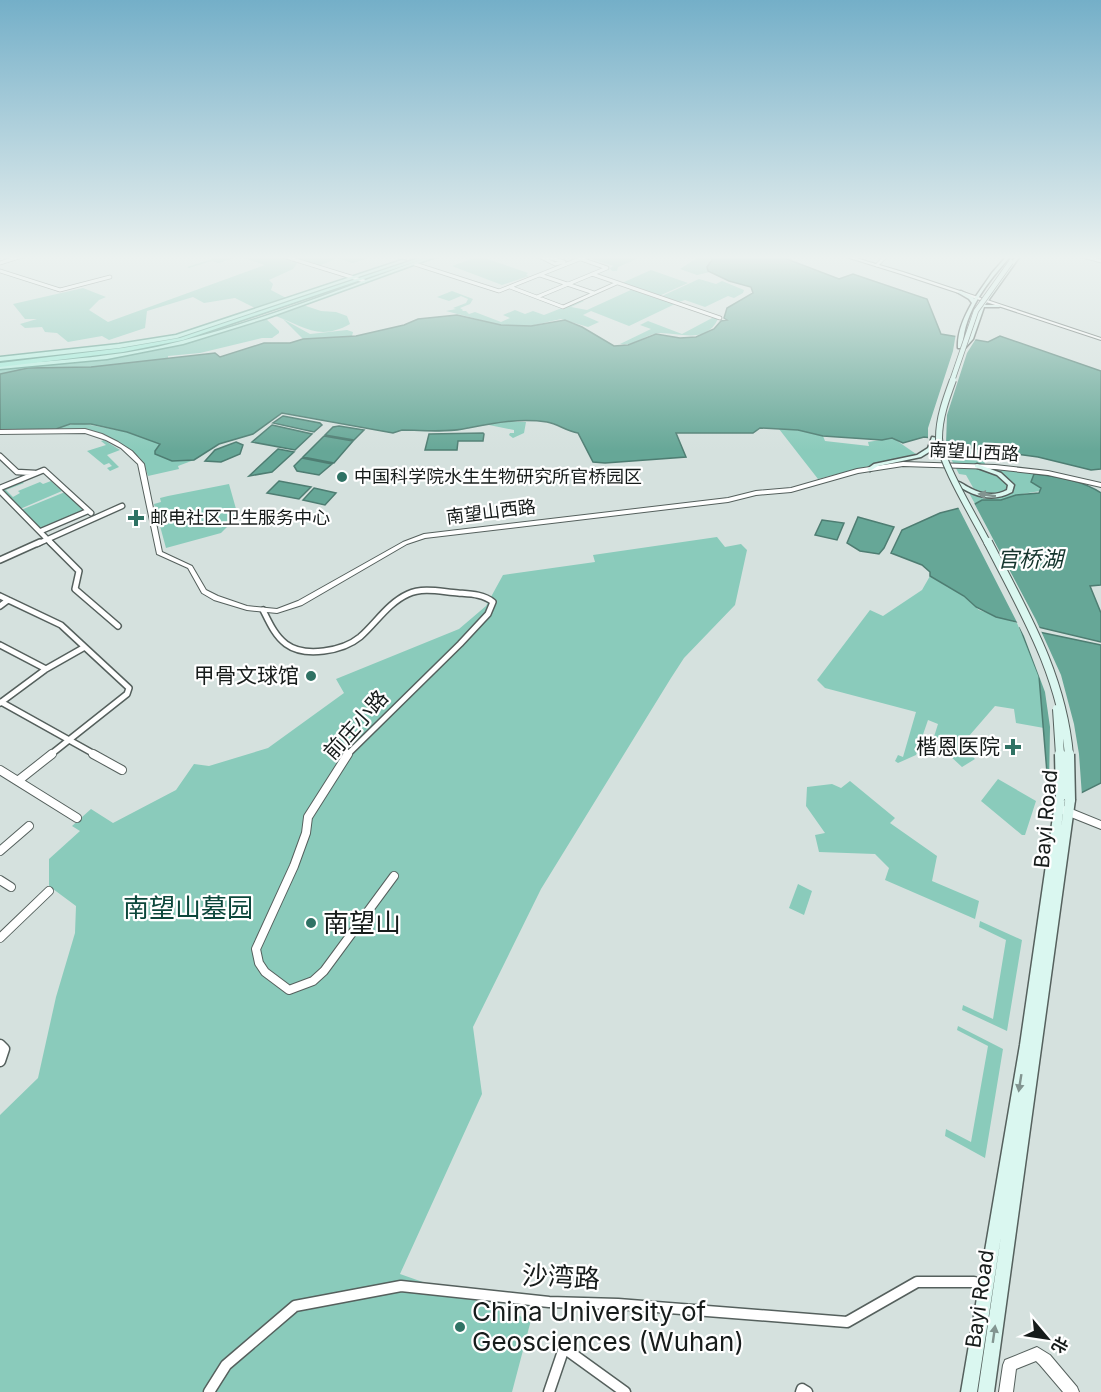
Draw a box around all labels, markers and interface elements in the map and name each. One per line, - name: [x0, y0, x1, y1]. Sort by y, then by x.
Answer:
- street label: 南望山西路: [929, 439, 1020, 464]
- place label: 中国科学院水生生物研究所官桥园区: [354, 466, 642, 487]
- marker: 中国科学院水生生物研究所官桥园区: [335, 470, 349, 484]
- one-way arrow: [977, 490, 996, 499]
- street label: 南望山西路: [445, 496, 537, 527]
- place label: 邮电社区卫生服务中心: [150, 507, 330, 528]
- marker: 邮电社区卫生服务中心: [127, 509, 145, 527]
- water label: 官桥湖: [997, 546, 1066, 572]
- place label: 甲骨文球馆: [194, 663, 299, 688]
- marker: 甲骨文球馆: [304, 669, 318, 683]
- street label: 前庄小路: [318, 685, 393, 764]
- place label: 楷恩医院: [916, 734, 1000, 759]
- marker: 楷恩医院: [1004, 738, 1022, 756]
- street label: Bayi Road: [1029, 769, 1062, 869]
- park label: 南望山墓园: [123, 892, 253, 923]
- place label: 南望山: [323, 907, 401, 938]
- marker: 南望山: [304, 916, 318, 930]
- one-way arrow: [1016, 1074, 1025, 1093]
- street label: Bayi Road: [960, 1248, 999, 1350]
- street label: 沙湾路: [521, 1259, 601, 1294]
- place label: China University of Geosciences (Wuhan): [472, 1296, 744, 1357]
- north arrow: [1017, 1308, 1077, 1368]
- marker: China University of Geosciences (Wuhan): [453, 1320, 467, 1334]
- one-way arrow: [990, 1325, 999, 1344]
- text: 北: [1047, 1333, 1073, 1357]

